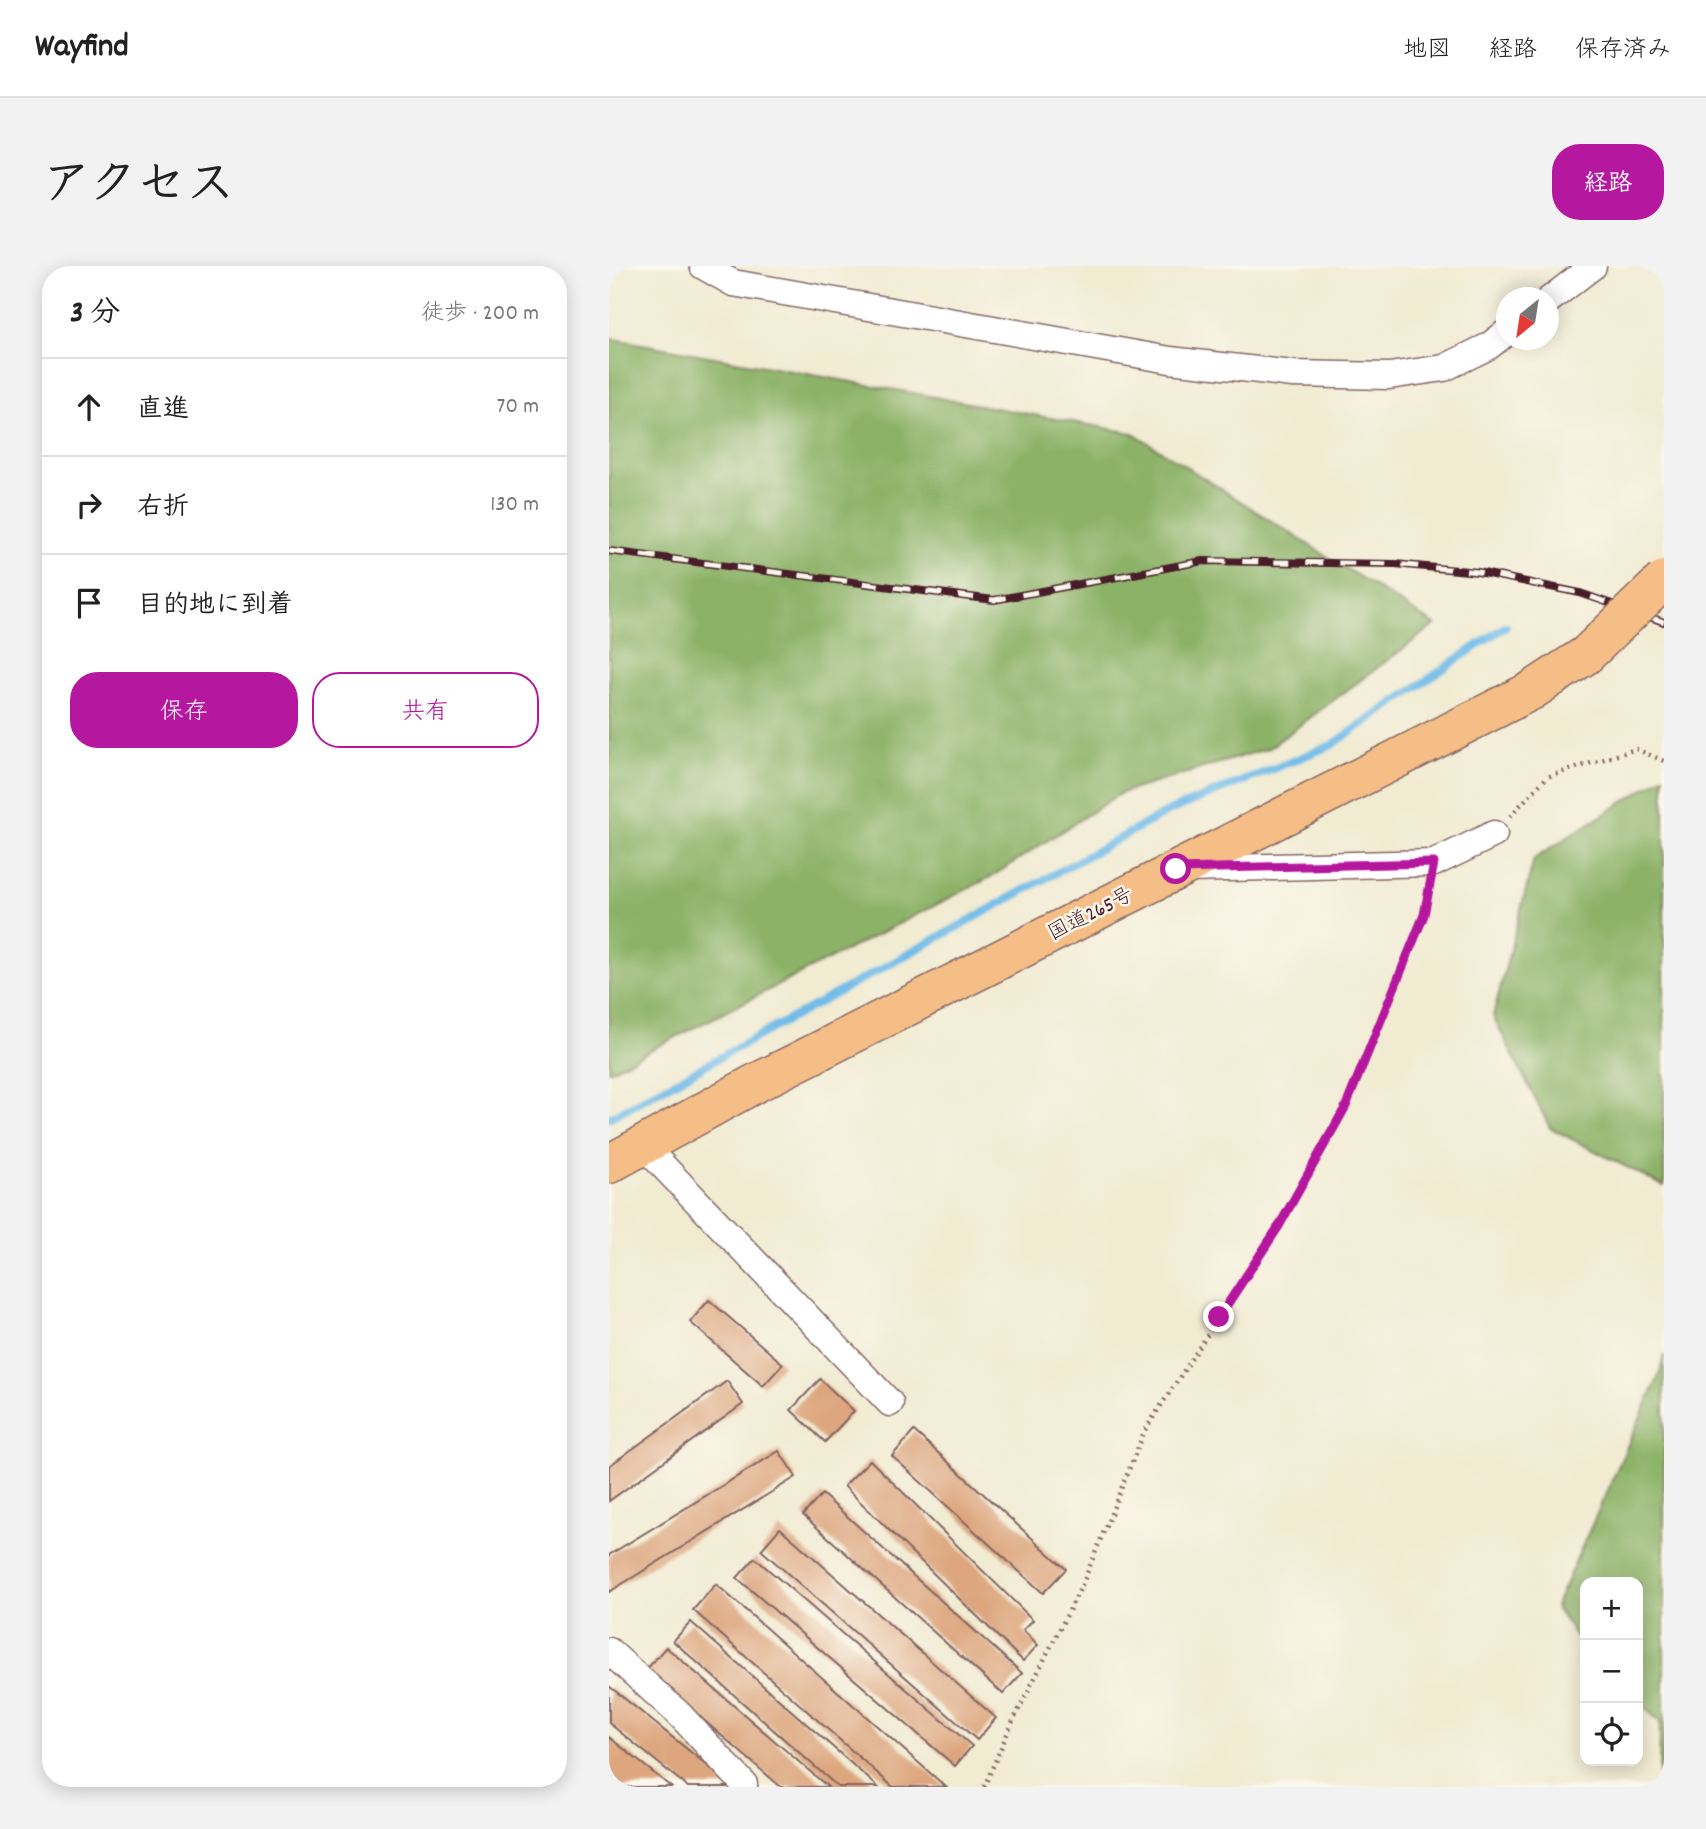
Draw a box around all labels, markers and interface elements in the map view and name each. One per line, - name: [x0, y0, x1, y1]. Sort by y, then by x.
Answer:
- text: Wayfind: [35, 25, 129, 72]
- text: 地図: [1403, 34, 1451, 68]
- text: 経路: [1489, 34, 1537, 68]
- text: 保存済み: [1575, 34, 1671, 68]
- button: 経路: [1552, 144, 1664, 220]
- text: アクセス: [42, 153, 235, 223]
- north arrow: [1496, 287, 1559, 350]
- text: 3 分: [70, 294, 120, 337]
- text: 徒歩 · 200 m: [421, 298, 539, 331]
- icon: ahead: [70, 388, 108, 426]
- text: 70 m: [497, 391, 539, 424]
- text: 直進: [137, 392, 189, 429]
- icon: right: [70, 486, 108, 524]
- text: 130 m: [490, 489, 539, 522]
- text: 右折: [137, 490, 189, 527]
- icon: arrive: [70, 584, 108, 622]
- text: 目的地に到着: [137, 588, 293, 625]
- button: 保存: [70, 672, 298, 748]
- button: 共有: [312, 672, 539, 748]
- route start: [1160, 853, 1191, 884]
- street label: 国道265号: [1043, 881, 1139, 950]
- route end: [1203, 1301, 1234, 1332]
- map controls: [1580, 1577, 1643, 1766]
- button: +: [1580, 1577, 1643, 1640]
- button: −: [1580, 1640, 1643, 1703]
- button: locate: [1580, 1703, 1643, 1766]

